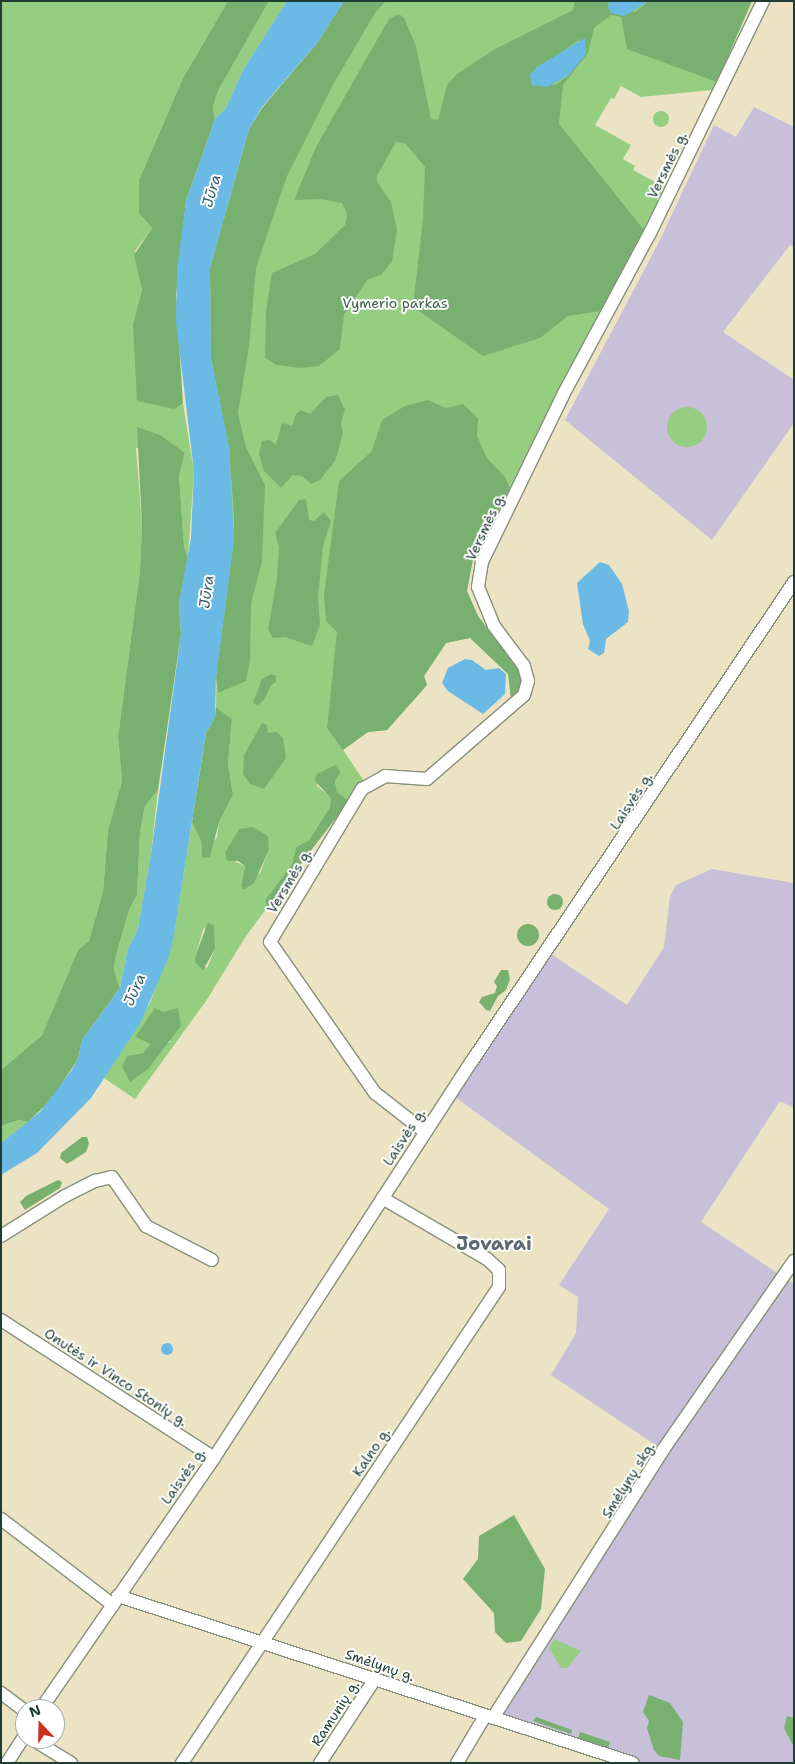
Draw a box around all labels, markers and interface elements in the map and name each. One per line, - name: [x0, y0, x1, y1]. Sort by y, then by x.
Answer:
- street label: Versmės g.: [644, 129, 690, 201]
- water label: Jūra: [199, 173, 225, 209]
- park label: Vymerio parkas: [342, 295, 448, 311]
- street label: Versmės g.: [462, 491, 508, 563]
- water label: Jūra: [196, 574, 218, 610]
- street label: Laisvės g.: [606, 769, 656, 833]
- street label: Versmės g.: [263, 846, 315, 916]
- water label: Jūra: [120, 971, 150, 1009]
- street label: Laisvės g.: [379, 1105, 429, 1169]
- district label: Jovarai: [456, 1233, 532, 1255]
- street label: Onutės ir Vinco Stonių g.: [41, 1324, 191, 1430]
- street label: Kalno g.: [349, 1424, 393, 1480]
- street label: Smėlynų skg.: [598, 1439, 658, 1521]
- street label: Laisvės g.: [157, 1445, 209, 1507]
- street label: Smėlynų g.: [343, 1645, 417, 1685]
- street label: Ramunių g.: [308, 1677, 362, 1749]
- north arrow: [15, 1699, 65, 1749]
- text: N: [27, 1701, 43, 1721]

